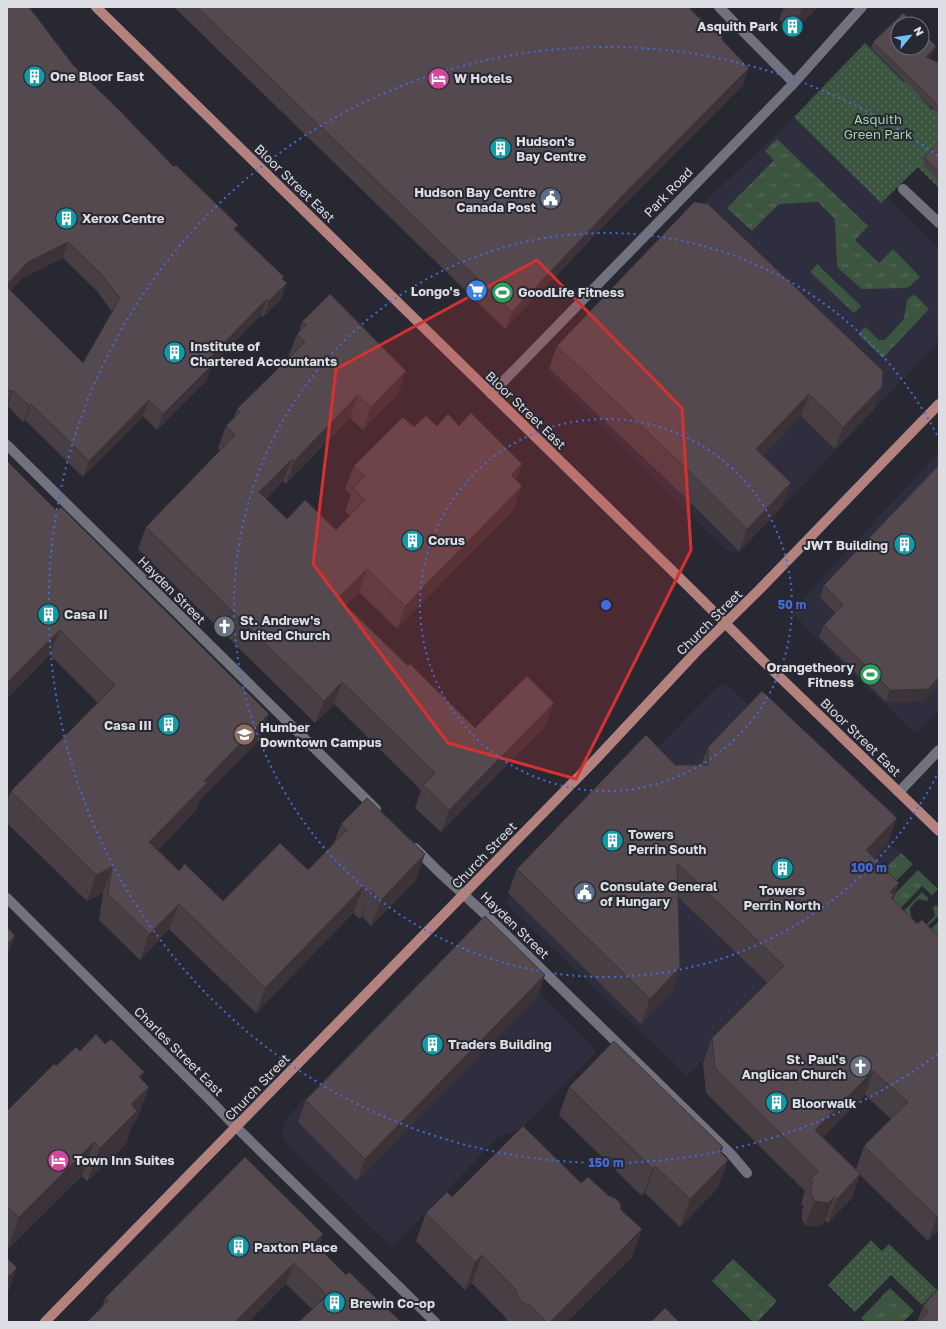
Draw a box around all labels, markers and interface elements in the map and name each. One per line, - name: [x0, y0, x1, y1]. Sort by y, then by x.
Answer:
- building icon: Asquith Park: [780, 13, 806, 39]
- north arrow: [890, 16, 930, 56]
- place label: Asquith Park: [697, 18, 778, 34]
- text: N: [911, 24, 927, 38]
- building icon: One Bloor East: [22, 63, 48, 89]
- hotel icon: W Hotels: [426, 65, 452, 91]
- place label: One Bloor East: [50, 68, 144, 84]
- place label: W Hotels: [454, 70, 512, 86]
- park label: Asquith Green Park: [844, 111, 913, 142]
- place label: Hudson's Bay Centre: [516, 133, 586, 164]
- building icon: Hudson's Bay Centre: [487, 135, 513, 161]
- street label: Bloor Street East: [251, 141, 339, 225]
- street label: Park Road: [640, 164, 696, 220]
- place label: Hudson Bay Centre Canada Post: [414, 184, 536, 215]
- public building icon: Hudson Bay Centre Canada Post: [538, 186, 564, 212]
- building icon: Xerox Centre: [54, 205, 80, 231]
- place label: Xerox Centre: [82, 210, 165, 226]
- supermarket icon: Longo's: [463, 278, 489, 304]
- sports icon: GoodLife Fitness: [489, 279, 515, 305]
- place label: Longo's: [411, 283, 460, 299]
- place label: GoodLife Fitness: [518, 284, 624, 300]
- place label: Institute of Chartered Accountants: [190, 338, 337, 369]
- building icon: Institute of Chartered Accountants: [162, 340, 188, 366]
- street label: Bloor Street East: [482, 368, 570, 452]
- building icon: Corus: [399, 527, 425, 553]
- place label: Corus: [428, 532, 465, 548]
- building icon: JWT Building: [891, 532, 917, 558]
- place label: JWT Building: [803, 537, 888, 553]
- street label: Hayden Street: [135, 553, 209, 627]
- street label: Church Street: [673, 586, 745, 658]
- text: 50 m: [778, 597, 806, 612]
- centre of rings: [599, 598, 613, 612]
- building icon: Casa II: [36, 601, 62, 627]
- place label: Casa II: [64, 606, 108, 622]
- place label: St. Andrew's United Church: [240, 612, 330, 643]
- church icon: St. Andrew's United Church: [212, 614, 238, 640]
- place label: Orangetheory Fitness: [766, 659, 854, 690]
- sports icon: Orangetheory Fitness: [857, 661, 883, 687]
- street label: Bloor Street East: [817, 695, 905, 779]
- building icon: Casa III: [155, 712, 181, 738]
- place label: Casa III: [104, 717, 152, 733]
- place label: Humber Downtown Campus: [260, 719, 382, 750]
- school or university icon: Humber Downtown Campus: [232, 721, 258, 747]
- street label: Church Street: [448, 818, 520, 892]
- place label: Towers Perrin South: [628, 826, 707, 857]
- building icon: Towers Perrin South: [600, 828, 626, 854]
- building icon: Towers Perrin North: [769, 855, 795, 881]
- text: 100 m: [851, 860, 887, 875]
- place label: Consulate General of Hungary: [600, 878, 718, 909]
- public building icon: Consulate General of Hungary: [572, 880, 598, 906]
- place label: Towers Perrin North: [743, 882, 821, 913]
- street label: Hayden Street: [477, 888, 553, 962]
- street label: Charles Street East: [131, 1003, 227, 1099]
- building icon: Traders Building: [419, 1031, 445, 1057]
- place label: Traders Building: [448, 1036, 552, 1052]
- street label: Church Street: [221, 1050, 293, 1124]
- place label: St. Paul's Anglican Church: [742, 1051, 846, 1082]
- church icon: St. Paul's Anglican Church: [848, 1053, 874, 1079]
- building icon: Bloorwalk: [764, 1090, 790, 1116]
- place label: Bloorwalk: [792, 1095, 857, 1111]
- hotel icon: Town Inn Suites: [45, 1147, 71, 1173]
- place label: Town Inn Suites: [74, 1152, 175, 1168]
- text: 150 m: [589, 1155, 623, 1170]
- building icon: Paxton Place: [225, 1234, 251, 1260]
- place label: Paxton Place: [254, 1239, 338, 1255]
- building icon: Brewin Co-op: [321, 1290, 347, 1316]
- place label: Brewin Co-op: [350, 1295, 435, 1311]

